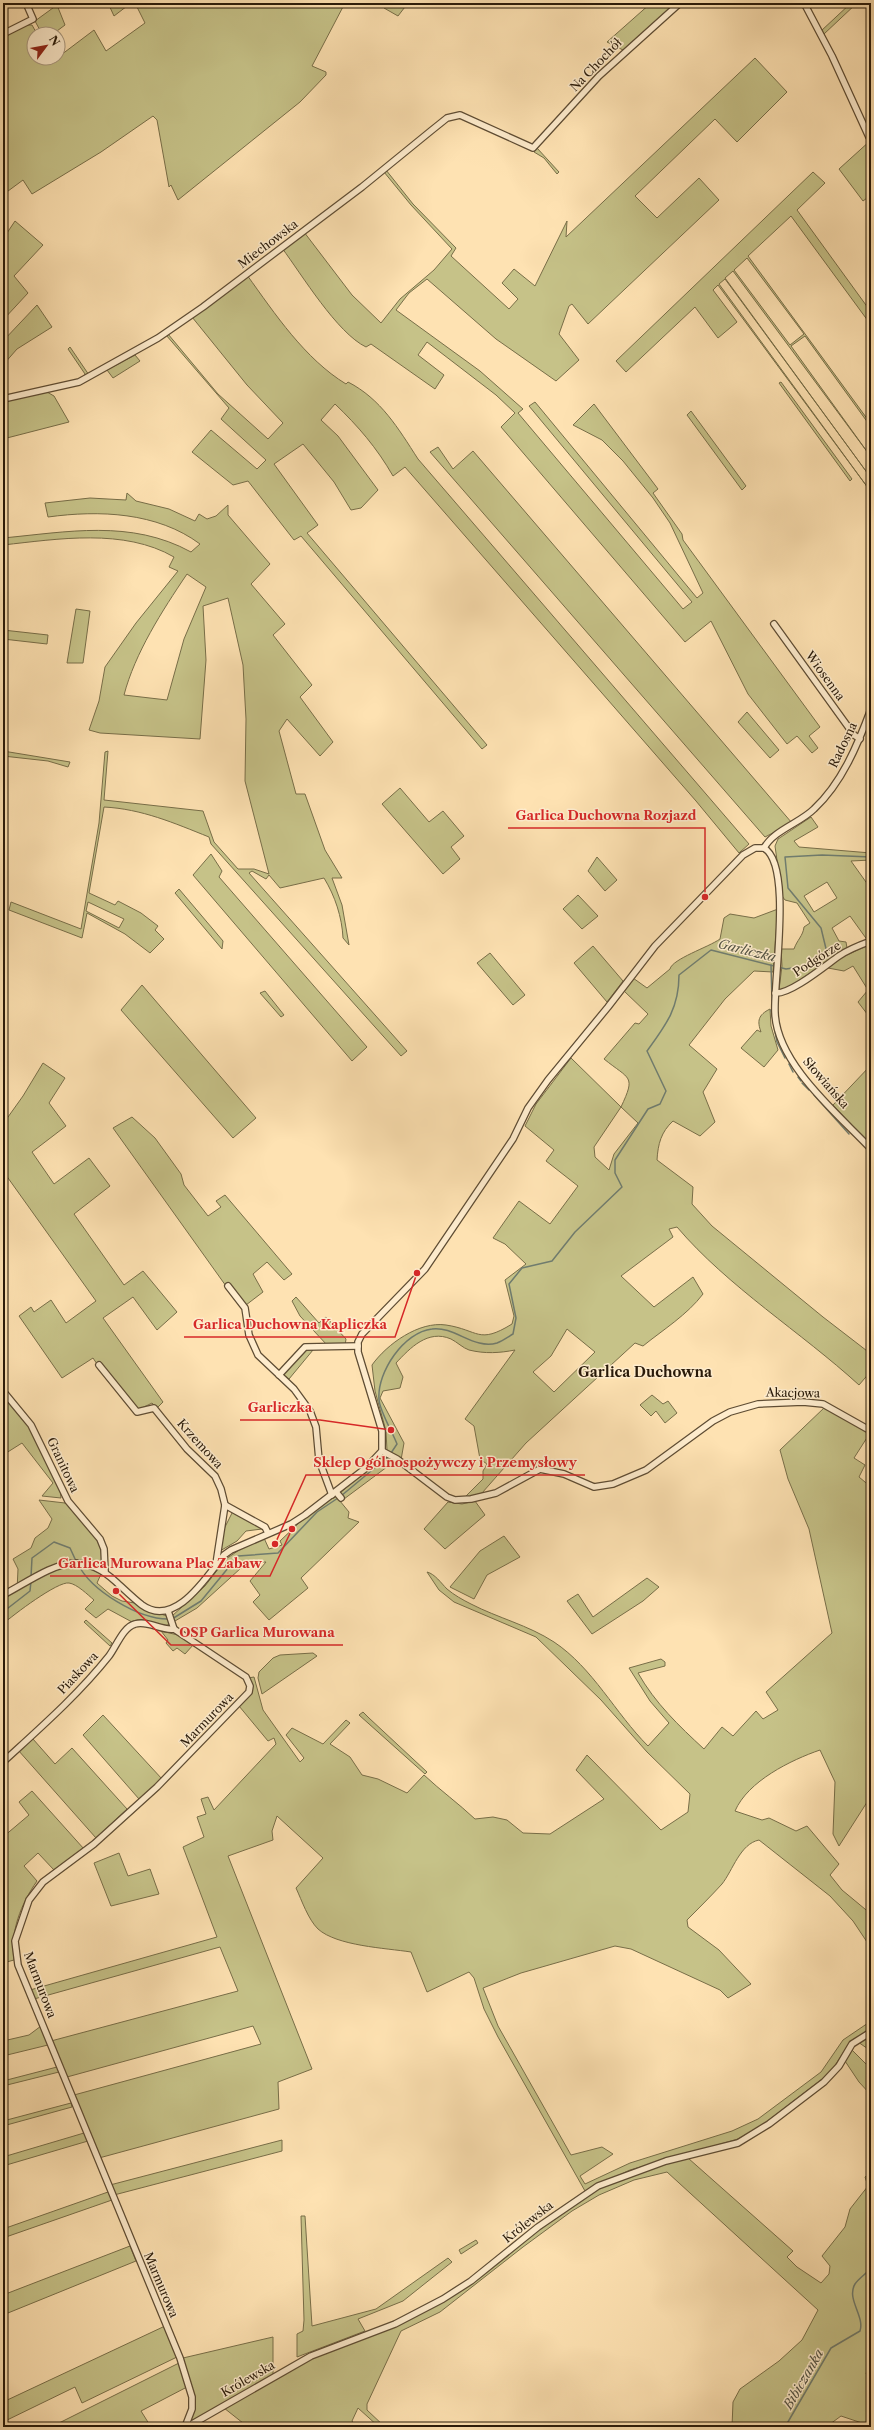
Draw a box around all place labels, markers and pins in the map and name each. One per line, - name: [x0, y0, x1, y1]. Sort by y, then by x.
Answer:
- callout: Garlica Duchowna Rozjazd: [508, 803, 705, 828]
- callout: Garlica Duchowna Kapliczka: [184, 1312, 395, 1337]
- callout: Garliczka: [240, 1395, 320, 1420]
- callout: Sklep Ogólnospożywczy i Przemysłowy: [306, 1450, 585, 1475]
- callout: Garlica Murowana Plac Zabaw: [50, 1551, 270, 1576]
- callout: OSP Garlica Murowana: [171, 1620, 343, 1645]

